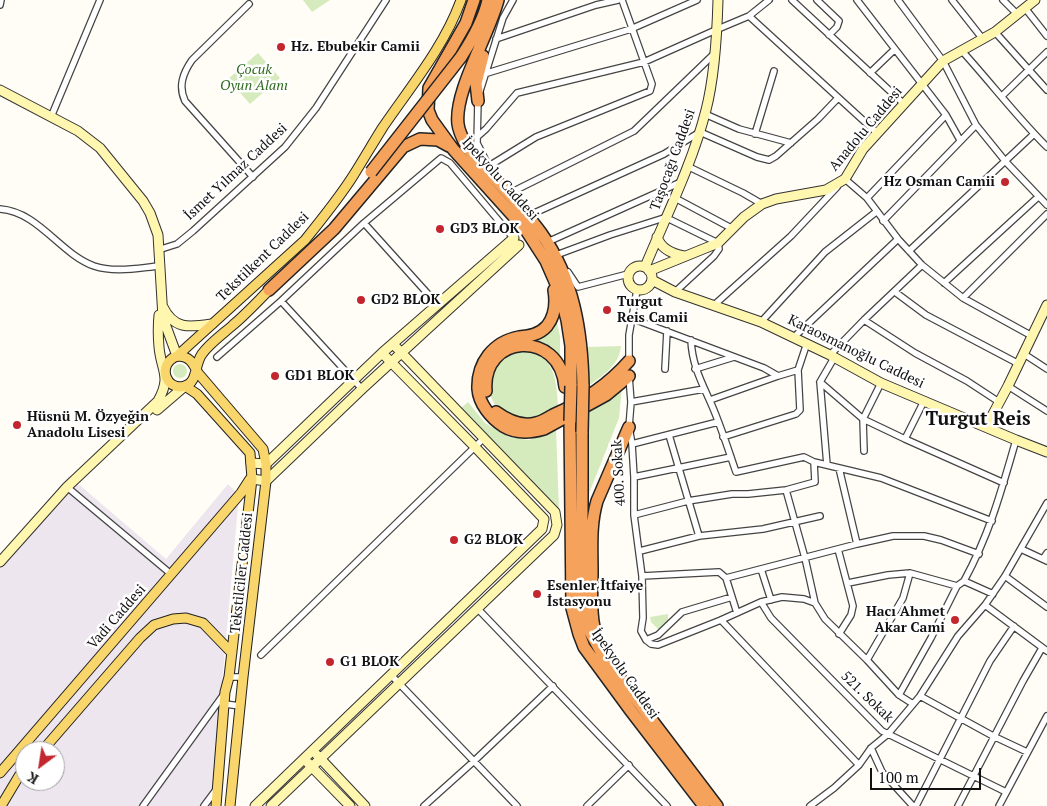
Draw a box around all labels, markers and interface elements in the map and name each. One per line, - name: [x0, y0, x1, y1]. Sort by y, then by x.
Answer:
- place label: Hz. Ebubekir Camii: [291, 39, 420, 55]
- marker: Hz. Ebubekir Camii: [275, 41, 287, 53]
- park label: Çocuk Oyun Alanı: [220, 62, 288, 94]
- street label: Anadolu Caddesi: [826, 83, 906, 175]
- street label: Taşocağı Caddesi: [647, 107, 699, 213]
- street label: İsmet Yılmaz Caddesi: [181, 120, 291, 224]
- street label: İpekyolu Caddesi: [458, 134, 542, 224]
- place label: Hz Osman Camii: [884, 174, 995, 190]
- marker: Hz Osman Camii: [999, 176, 1011, 188]
- street label: Tekstilkent Caddesi: [213, 209, 313, 305]
- place label: GD3 BLOK: [450, 221, 519, 237]
- marker: GD3 BLOK: [434, 223, 446, 235]
- place label: GD2 BLOK: [371, 292, 440, 308]
- marker: GD2 BLOK: [355, 294, 367, 306]
- place label: Turgut Reis Camii: [617, 294, 688, 326]
- marker: Turgut Reis Camii: [601, 304, 613, 316]
- street label: Karaosmanoğlu Caddesi: [785, 312, 927, 392]
- place label: GD1 BLOK: [285, 368, 354, 384]
- marker: GD1 BLOK: [269, 370, 281, 382]
- place label: Hüsnü M. Özyeğin Anadolu Lisesi: [27, 409, 149, 442]
- district label: Turgut Reis: [925, 409, 1031, 431]
- marker: Hüsnü M. Özyeğin Anadolu Lisesi: [11, 419, 23, 431]
- street label: 400. Sokak: [609, 439, 629, 507]
- street label: Tekstilciler Caddesi: [227, 512, 257, 634]
- place label: G2 BLOK: [464, 532, 523, 548]
- marker: G2 BLOK: [448, 534, 460, 546]
- place label: Esenler İtfaiye İstasyonu: [547, 578, 643, 610]
- street label: Vadi Caddesi: [84, 581, 150, 653]
- marker: Esenler İtfaiye İstasyonu: [531, 588, 543, 600]
- place label: Hacı Ahmet Akar Cami: [866, 604, 945, 636]
- marker: Hacı Ahmet Akar Cami: [949, 614, 961, 626]
- street label: İpekyolu Caddesi: [588, 626, 662, 722]
- place label: G1 BLOK: [340, 654, 399, 670]
- marker: G1 BLOK: [324, 656, 336, 668]
- street label: 521. Sokak: [837, 668, 897, 726]
- north arrow: [15, 741, 65, 791]
- scale bar: [872, 758, 983, 790]
- text: 100 m: [878, 767, 919, 787]
- text: K: [23, 768, 42, 789]

